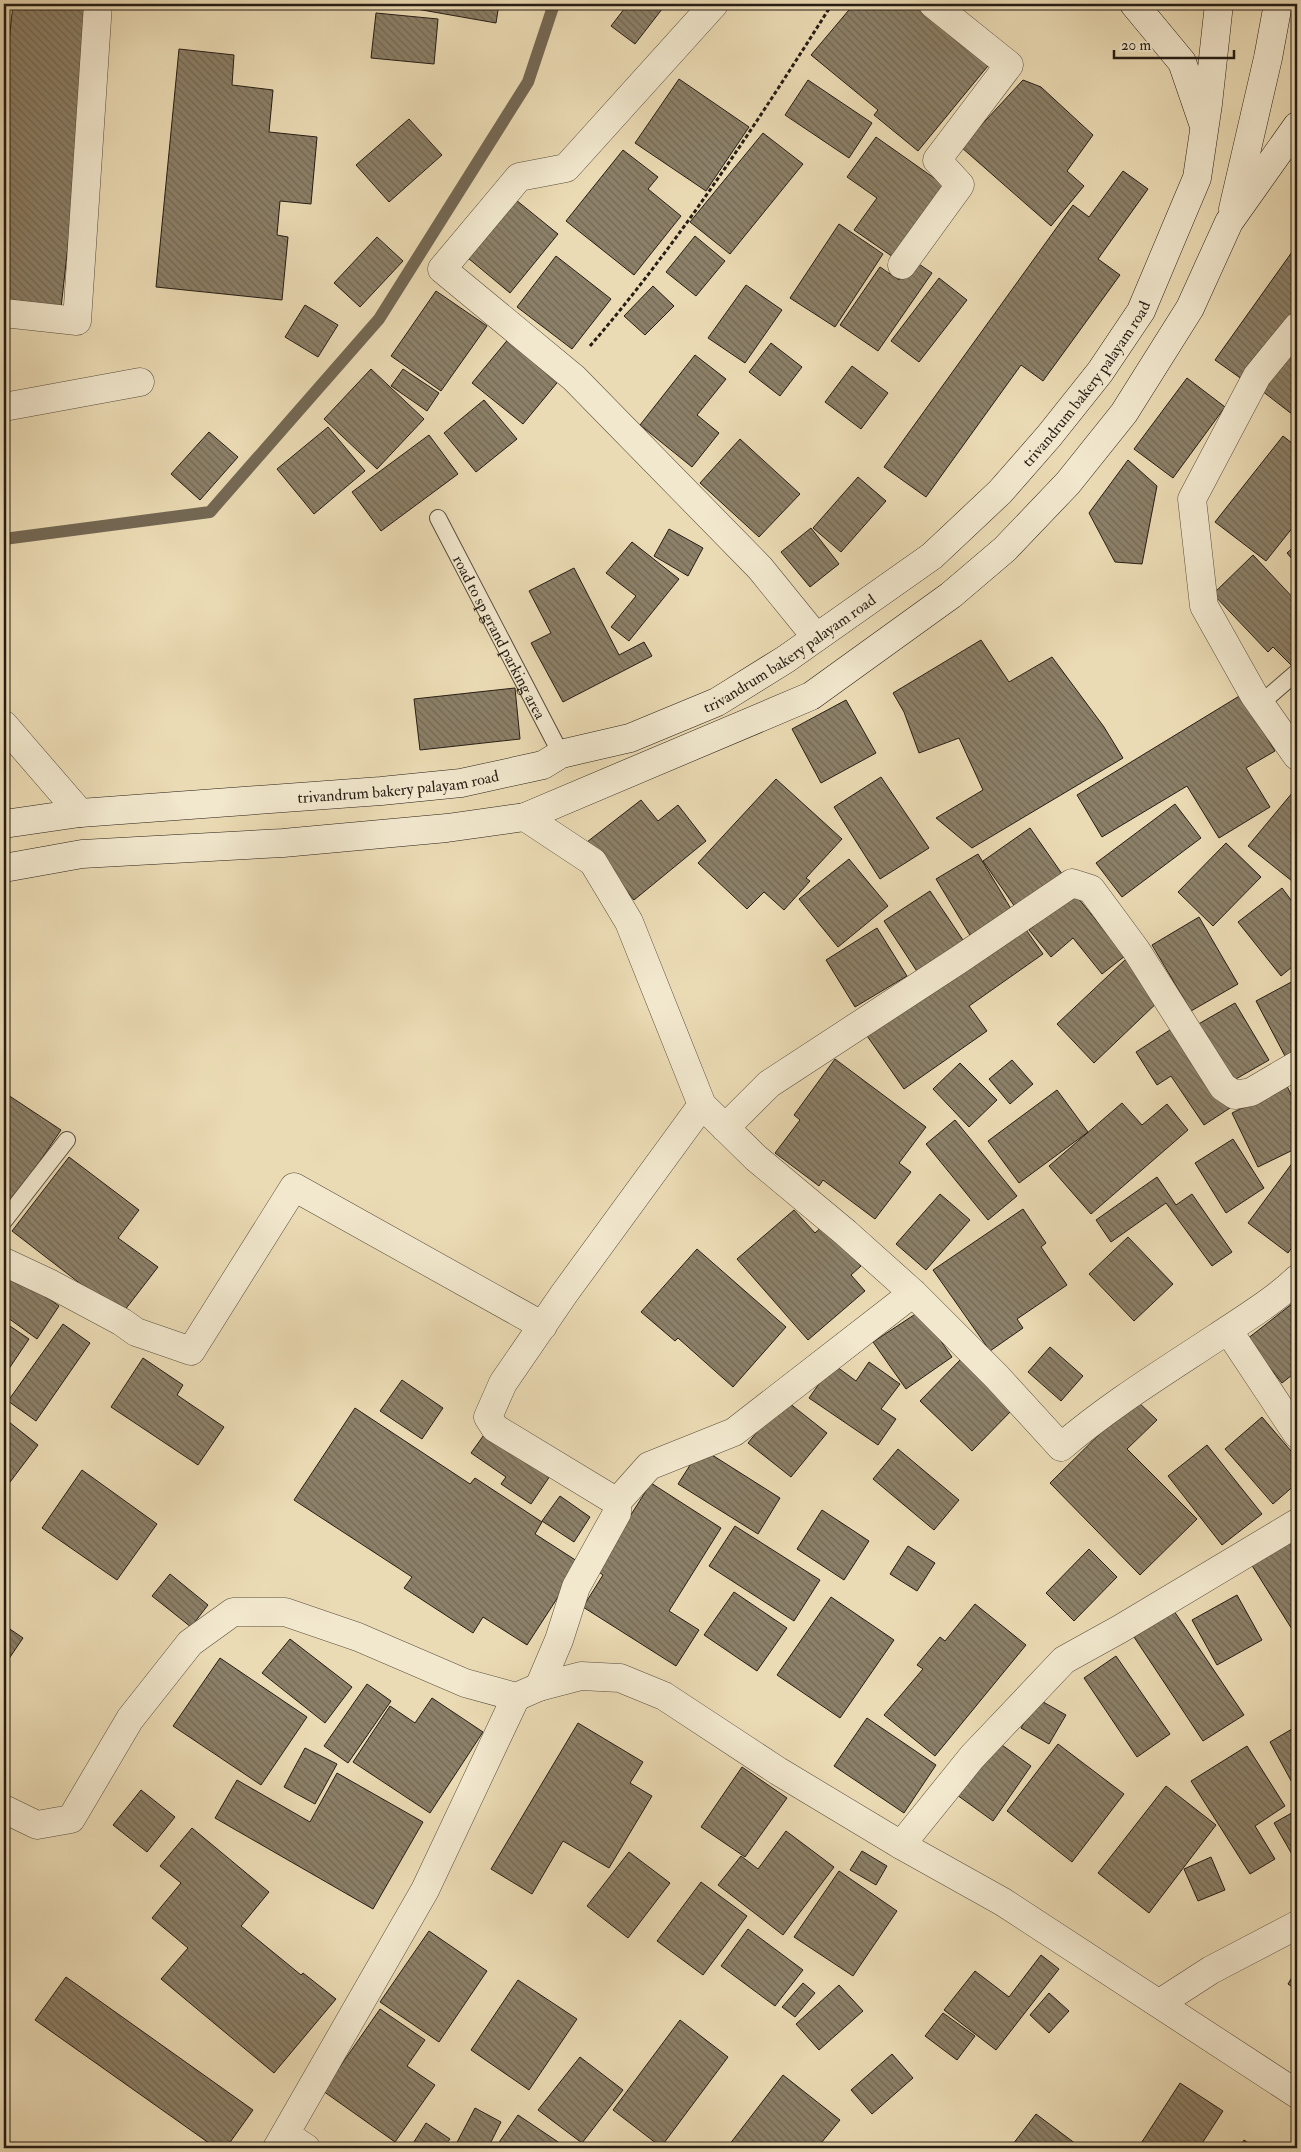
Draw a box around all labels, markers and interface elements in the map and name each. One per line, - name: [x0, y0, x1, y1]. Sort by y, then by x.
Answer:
- scale bar: [1114, 28, 1234, 60]
- text: 20 m: [1121, 36, 1151, 55]
- street label: trivandrum bakery palayam road: [1018, 298, 1155, 471]
- street label: road to sp grand parking area: [448, 552, 550, 723]
- street label: trivandrum bakery palayam road: [700, 590, 880, 718]
- street label: trivandrum bakery palayam road: [297, 766, 501, 808]

